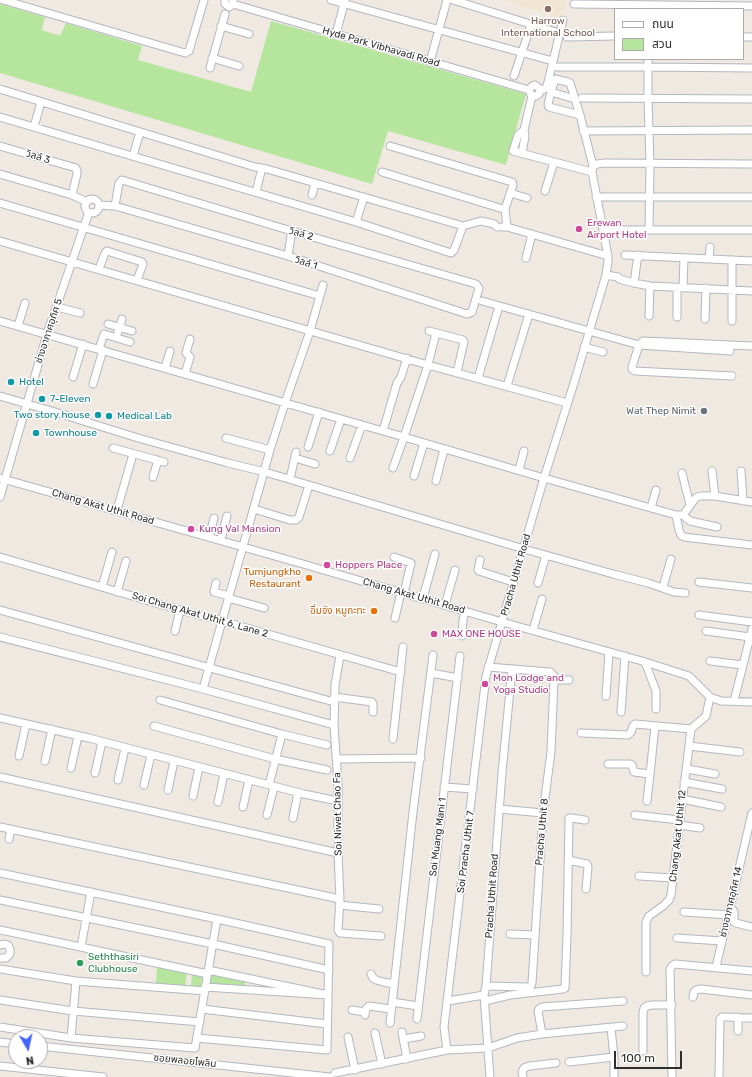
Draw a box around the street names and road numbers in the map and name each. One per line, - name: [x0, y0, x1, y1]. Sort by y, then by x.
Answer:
- street label: Hyde Park Vibhavadi Road: [321, 24, 441, 70]
- street label: วิลล์ 3: [24, 148, 52, 166]
- street label: วิลล์ 2: [287, 225, 315, 243]
- street label: วิลล์ 1: [293, 254, 319, 272]
- street label: ช่างอากาศอุทิศ 5: [33, 297, 65, 365]
- street label: Chang Akat Uthit Road: [50, 487, 156, 527]
- street label: Pracha Uthit Road: [499, 533, 533, 617]
- street label: Chang Akat Uthit Road: [361, 576, 467, 616]
- street label: Soi Chang Akat Uthit 6, Lane 2: [131, 590, 269, 640]
- street label: Soi Niwet Chao Fa: [331, 772, 345, 856]
- street label: Chang Akat Uthit 12: [667, 789, 689, 883]
- street label: Soi Muang Mani 1: [427, 797, 449, 877]
- street label: Pracha Uthit 8: [533, 798, 551, 866]
- street label: Soi Pracha Uthit 7: [455, 810, 477, 894]
- street label: Pracha Uthit Road: [483, 853, 501, 939]
- street label: ช่างอากาศอุทิศ 14: [717, 866, 745, 938]
- street label: ซอยพลอยไพลิน: [153, 1052, 217, 1070]

